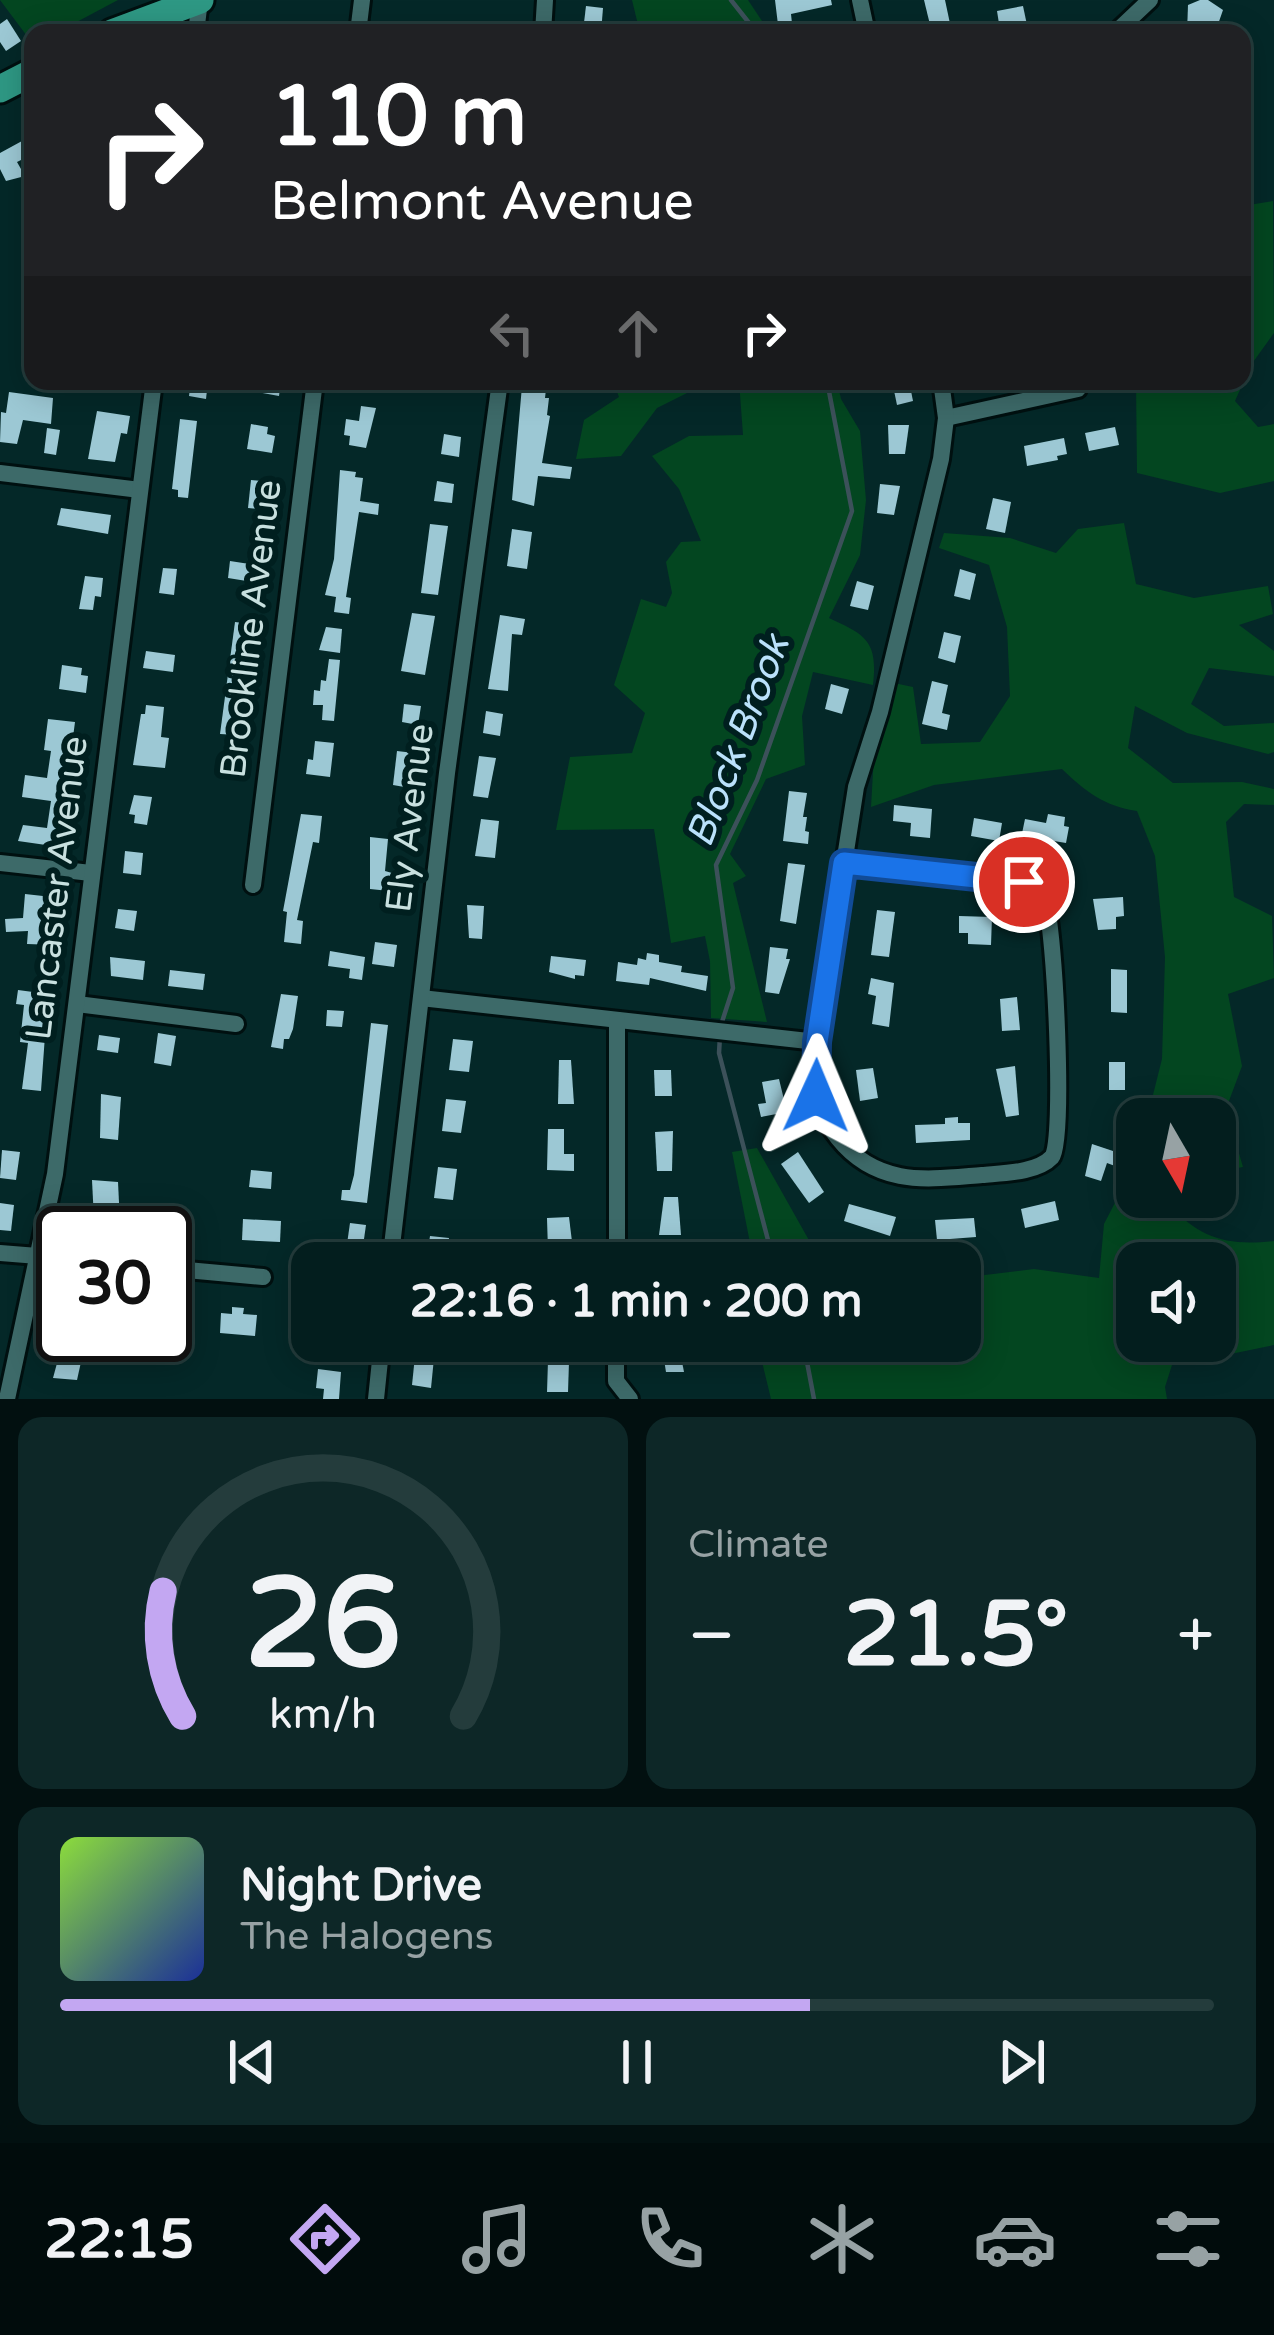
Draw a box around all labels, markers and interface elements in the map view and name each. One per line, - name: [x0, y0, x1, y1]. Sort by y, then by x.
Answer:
- text: 110 m: [270, 67, 527, 168]
- icon: right: [72, 72, 228, 228]
- text: Belmont Avenue: [270, 169, 694, 234]
- icon: left: [479, 300, 545, 366]
- icon: ahead: [605, 300, 671, 366]
- icon: right: [731, 300, 797, 366]
- street label: Brookline Avenue: [211, 478, 291, 780]
- water label: Block Brook: [676, 626, 801, 853]
- street label: Ely Avenue: [377, 721, 443, 915]
- street label: Lancaster Avenue: [17, 734, 97, 1042]
- pin: [973, 831, 1075, 933]
- icon: arrive: [991, 849, 1057, 915]
- position arrow: [753, 1033, 879, 1159]
- north arrow: [1116, 1098, 1236, 1218]
- map controls: [1116, 1098, 1236, 1362]
- speed limit sign: 30: [36, 1206, 192, 1362]
- button: sound: [1116, 1242, 1236, 1362]
- text: 22:16 · 1 min · 200 m: [410, 1275, 862, 1329]
- text: Climate: [688, 1521, 828, 1568]
- text: 26: [245, 1550, 401, 1701]
- text: 21.5°: [843, 1581, 1069, 1690]
- text: −: [688, 1596, 735, 1676]
- text: +: [1177, 1596, 1214, 1676]
- text: km/h: [269, 1689, 377, 1740]
- text: Night Drive: [240, 1859, 482, 1913]
- text: The Halogens: [240, 1913, 493, 1960]
- icon: previous: [219, 2029, 285, 2095]
- icon: pause: [604, 2029, 670, 2095]
- icon: next: [989, 2029, 1055, 2095]
- icon: directions: [283, 2197, 367, 2281]
- icon: music: [455, 2197, 539, 2281]
- icon: phone: [628, 2197, 712, 2281]
- icon: climate: [800, 2197, 884, 2281]
- icon: car: [973, 2197, 1057, 2281]
- icon: filters: [1146, 2197, 1230, 2281]
- text: 22:15: [44, 2207, 194, 2272]

